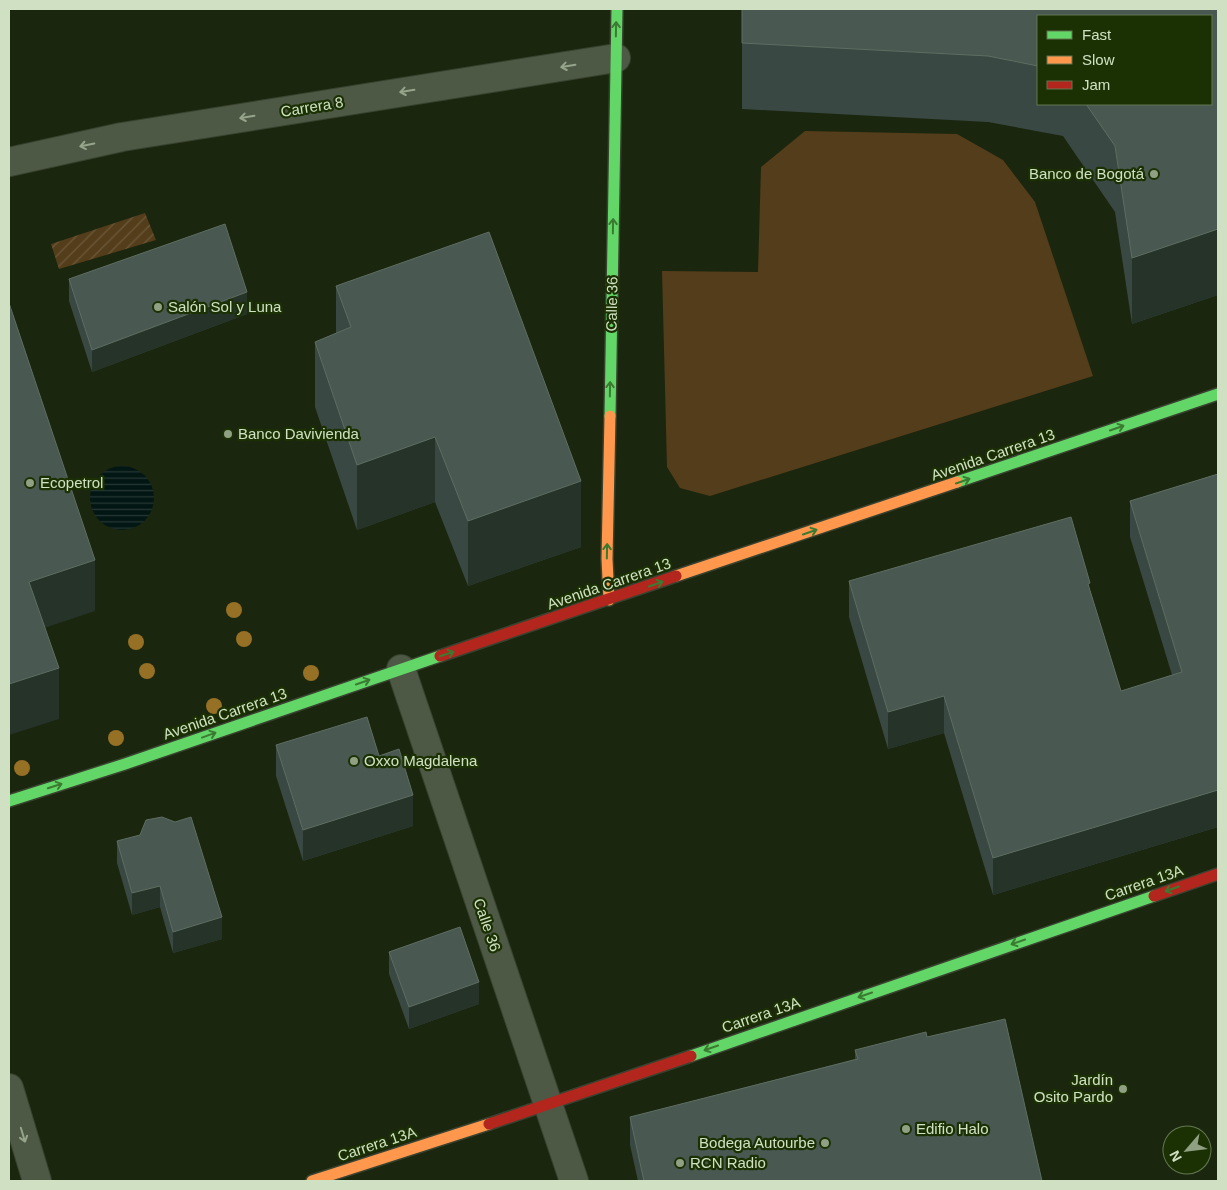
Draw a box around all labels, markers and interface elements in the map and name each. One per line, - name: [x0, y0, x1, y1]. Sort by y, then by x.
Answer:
- legend: [1037, 15, 1212, 105]
- one-way arrow: [612, 21, 621, 37]
- text: Fast: [1082, 26, 1112, 43]
- text: Slow: [1082, 51, 1115, 68]
- one-way arrow: [560, 61, 576, 71]
- text: Jam: [1082, 76, 1110, 93]
- one-way arrow: [399, 87, 415, 97]
- street label: Carrera 8: [279, 93, 345, 120]
- one-way arrow: [239, 113, 255, 123]
- one-way arrow: [79, 141, 95, 150]
- place label: Banco de Bogotá: [1029, 165, 1145, 182]
- marker: Banco de Bogotá: [1148, 168, 1160, 180]
- one-way arrow: [608, 219, 618, 235]
- street label: Calle 36: [603, 276, 620, 332]
- place label: Salón Sol y Luna: [168, 298, 282, 315]
- marker: Salón Sol y Luna: [152, 301, 164, 313]
- one-way arrow: [605, 381, 615, 397]
- one-way arrow: [1109, 423, 1125, 433]
- place label: Banco Davivienda: [238, 425, 360, 442]
- street label: Avenida Carrera 13: [929, 425, 1057, 484]
- marker: Banco Davivienda: [222, 428, 234, 440]
- place label: Ecopetrol: [40, 474, 103, 491]
- one-way arrow: [955, 475, 971, 485]
- marker: Ecopetrol: [24, 477, 36, 489]
- one-way arrow: [801, 527, 817, 537]
- one-way arrow: [603, 543, 612, 559]
- street label: Avenida Carrera 13: [545, 554, 673, 613]
- one-way arrow: [647, 579, 663, 589]
- one-way arrow: [439, 649, 454, 658]
- one-way arrow: [355, 677, 370, 686]
- street label: Avenida Carrera 13: [161, 684, 289, 743]
- one-way arrow: [201, 730, 217, 739]
- place label: Oxxo Magdalena: [364, 752, 478, 769]
- marker: Oxxo Magdalena: [348, 755, 360, 767]
- one-way arrow: [47, 781, 63, 791]
- street label: Carrera 13A: [1102, 861, 1185, 904]
- one-way arrow: [1165, 885, 1180, 894]
- street label: Calle 36: [470, 896, 504, 954]
- one-way arrow: [1011, 938, 1027, 947]
- one-way arrow: [858, 991, 873, 1000]
- street label: Carrera 13A: [719, 993, 802, 1036]
- one-way arrow: [704, 1044, 719, 1053]
- place label: Jardín Osito Pardo: [1034, 1071, 1113, 1105]
- marker: Jardín Osito Pardo: [1117, 1083, 1129, 1095]
- place label: Edifio Halo: [916, 1120, 989, 1137]
- street label: Carrera 13A: [335, 1123, 418, 1164]
- marker: Edifio Halo: [900, 1123, 912, 1135]
- north arrow: [1162, 1125, 1212, 1175]
- one-way arrow: [18, 1126, 28, 1142]
- place label: Bodega Autourbe: [699, 1134, 815, 1151]
- marker: Bodega Autourbe: [819, 1137, 831, 1149]
- text: N: [1166, 1148, 1185, 1164]
- place label: RCN Radio: [690, 1154, 766, 1171]
- marker: RCN Radio: [674, 1157, 686, 1169]

